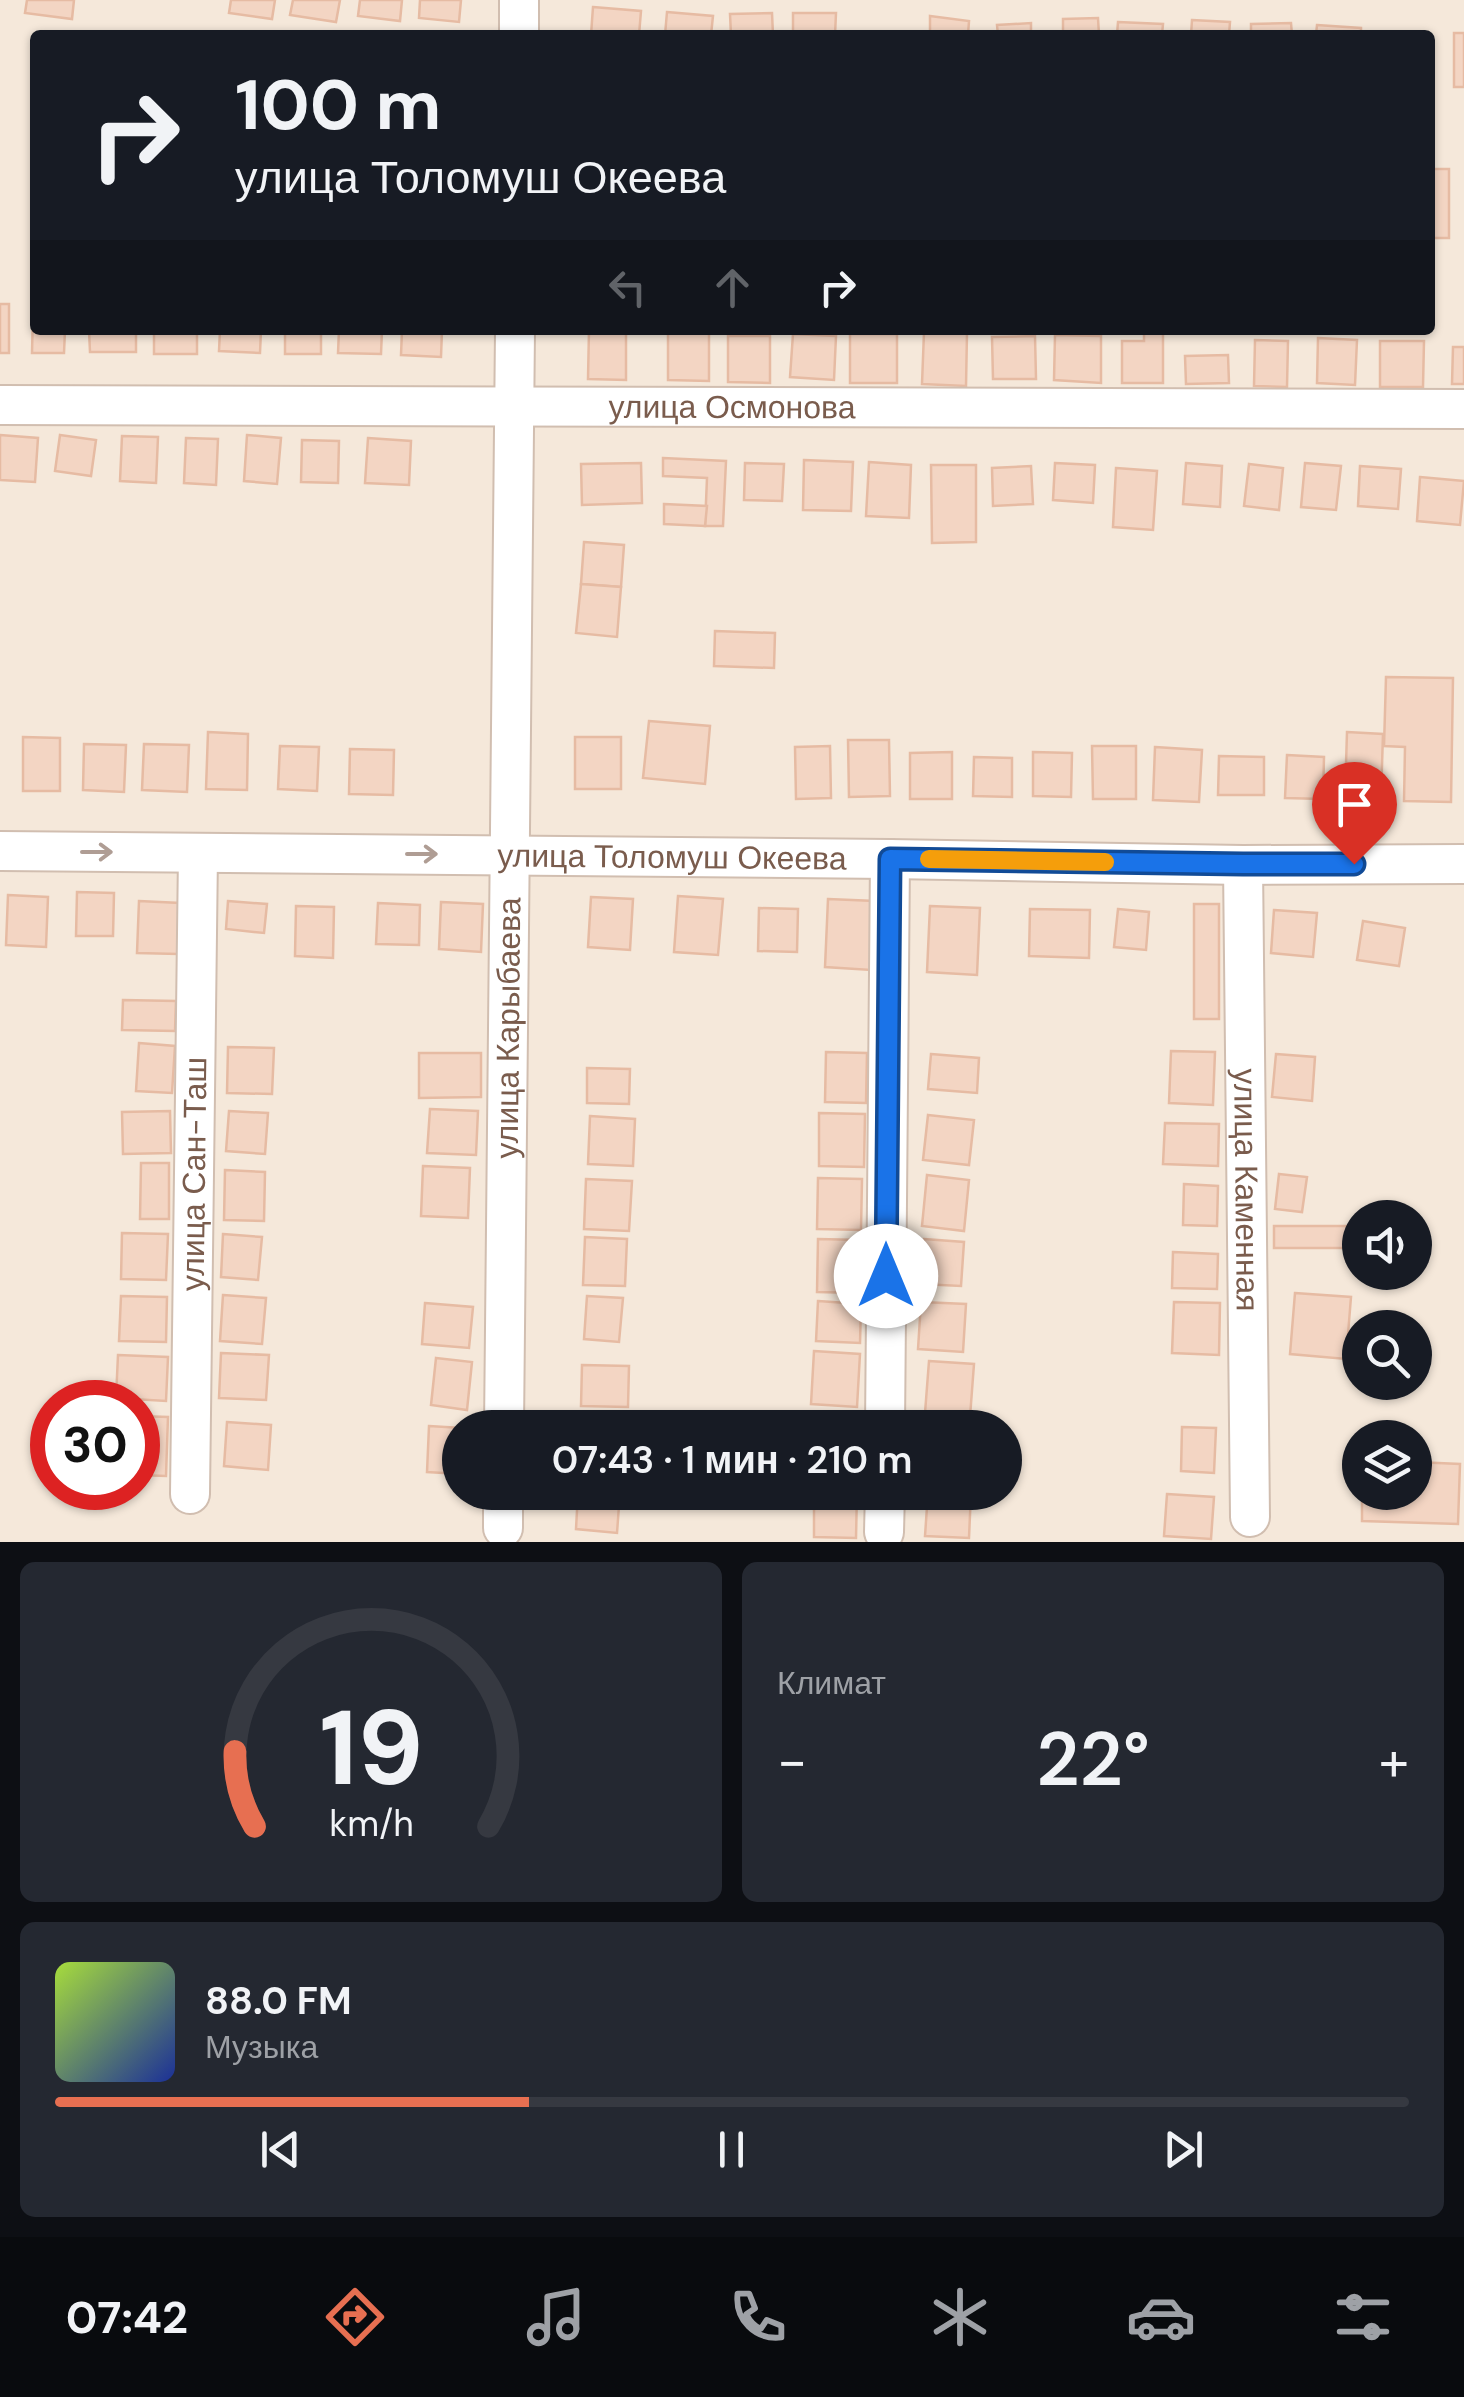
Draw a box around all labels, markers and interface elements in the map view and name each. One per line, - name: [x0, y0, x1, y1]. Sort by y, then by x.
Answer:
- text: 100 m: [235, 60, 441, 151]
- icon: right: [70, 70, 200, 200]
- text: улица Толомуш Океева: [235, 148, 726, 207]
- icon: left: [600, 260, 655, 315]
- icon: ahead: [705, 260, 760, 315]
- icon: right: [810, 260, 865, 315]
- street label: улица Осмонова: [608, 386, 856, 428]
- pin: [1312, 762, 1397, 865]
- icon: arrive: [1327, 777, 1382, 832]
- street label: улица Толомуш Океева: [497, 834, 847, 880]
- one-way arrow: [80, 842, 113, 862]
- one-way arrow: [406, 845, 438, 864]
- street label: улица Карыбаева: [486, 897, 530, 1159]
- street label: улица Сан-Таш: [172, 1057, 216, 1291]
- street label: улица Каменная: [1224, 1068, 1269, 1312]
- map controls: [1342, 1200, 1432, 1510]
- button: sound: [1342, 1200, 1432, 1290]
- position arrow: [834, 1224, 938, 1328]
- button: search: [1342, 1310, 1432, 1400]
- speed limit sign: 30: [30, 1380, 160, 1510]
- button: layers: [1342, 1420, 1432, 1510]
- text: 07:43 · 1 мин · 210 m: [552, 1435, 912, 1485]
- text: Климат: [777, 1662, 886, 1704]
- text: 19: [319, 1681, 423, 1816]
- text: 22°: [1036, 1711, 1150, 1808]
- text: −: [777, 1725, 807, 1797]
- text: +: [1379, 1725, 1409, 1797]
- text: km/h: [329, 1801, 413, 1847]
- text: 88.0 FM: [205, 1976, 352, 2026]
- text: Музыка: [205, 2026, 318, 2068]
- icon: previous: [253, 2122, 308, 2177]
- icon: pause: [704, 2122, 759, 2177]
- icon: next: [1156, 2122, 1211, 2177]
- icon: directions: [320, 2282, 390, 2352]
- icon: music: [521, 2282, 591, 2352]
- icon: phone: [723, 2282, 793, 2352]
- icon: climate: [925, 2282, 995, 2352]
- icon: car: [1126, 2282, 1196, 2352]
- icon: filters: [1328, 2282, 1398, 2352]
- text: 07:42: [66, 2288, 188, 2347]

